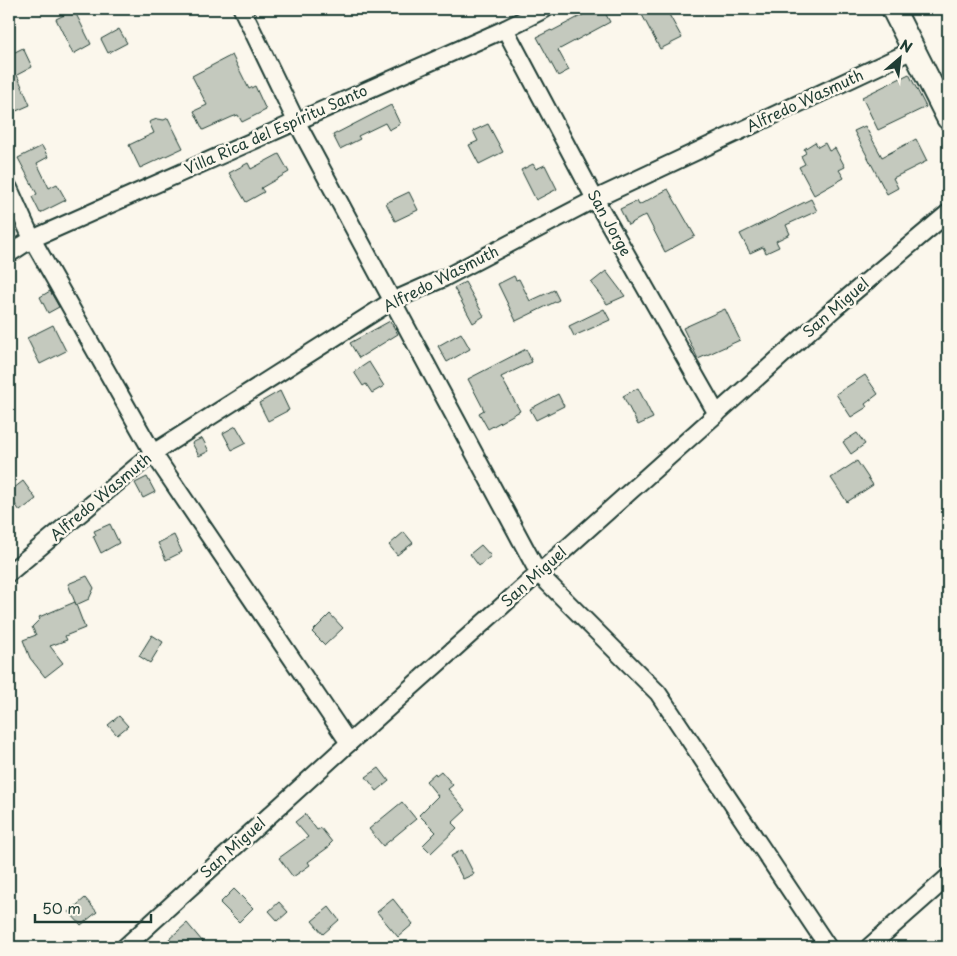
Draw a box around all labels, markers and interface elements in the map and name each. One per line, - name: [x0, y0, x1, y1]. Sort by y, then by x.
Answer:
- north arrow: [874, 32, 924, 82]
- text: N: [897, 34, 916, 58]
- street label: Alfredo Wasmuth: [742, 62, 867, 137]
- street label: Villa Rica del Espíritu Santo: [180, 78, 371, 179]
- street label: San Jorge: [583, 185, 638, 260]
- street label: Alfredo Wasmuth: [379, 239, 502, 317]
- street label: San Miguel: [797, 271, 873, 342]
- street label: Alfredo Wasmuth: [44, 446, 156, 545]
- street label: San Miguel: [495, 540, 571, 612]
- street label: San Miguel: [194, 811, 270, 883]
- scale bar: [35, 891, 151, 923]
- text: 50 m: [42, 896, 81, 919]

